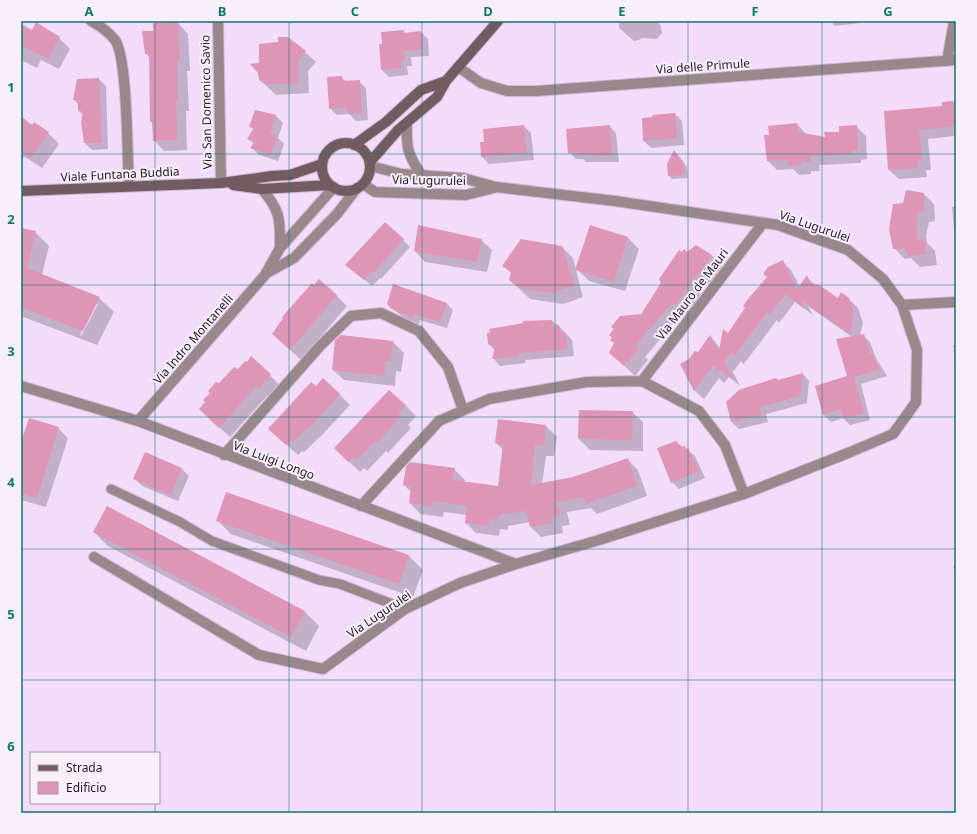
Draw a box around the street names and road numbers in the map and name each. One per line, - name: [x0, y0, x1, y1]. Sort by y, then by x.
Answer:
- street label: Via San Domenico Savio: [196, 35, 216, 169]
- street label: Via delle Primule: [655, 54, 751, 78]
- street label: Viale Funtana Buddia: [60, 162, 180, 186]
- street label: Via Lugurulei: [392, 171, 466, 189]
- street label: Via Lugurulei: [777, 206, 853, 246]
- street label: Via Mauro de Mauri: [652, 245, 732, 343]
- street label: Via Indro Montanelli: [149, 290, 237, 388]
- street label: Via Luigi Longo: [231, 437, 317, 483]
- street label: Via Lugurulei: [344, 586, 414, 642]

